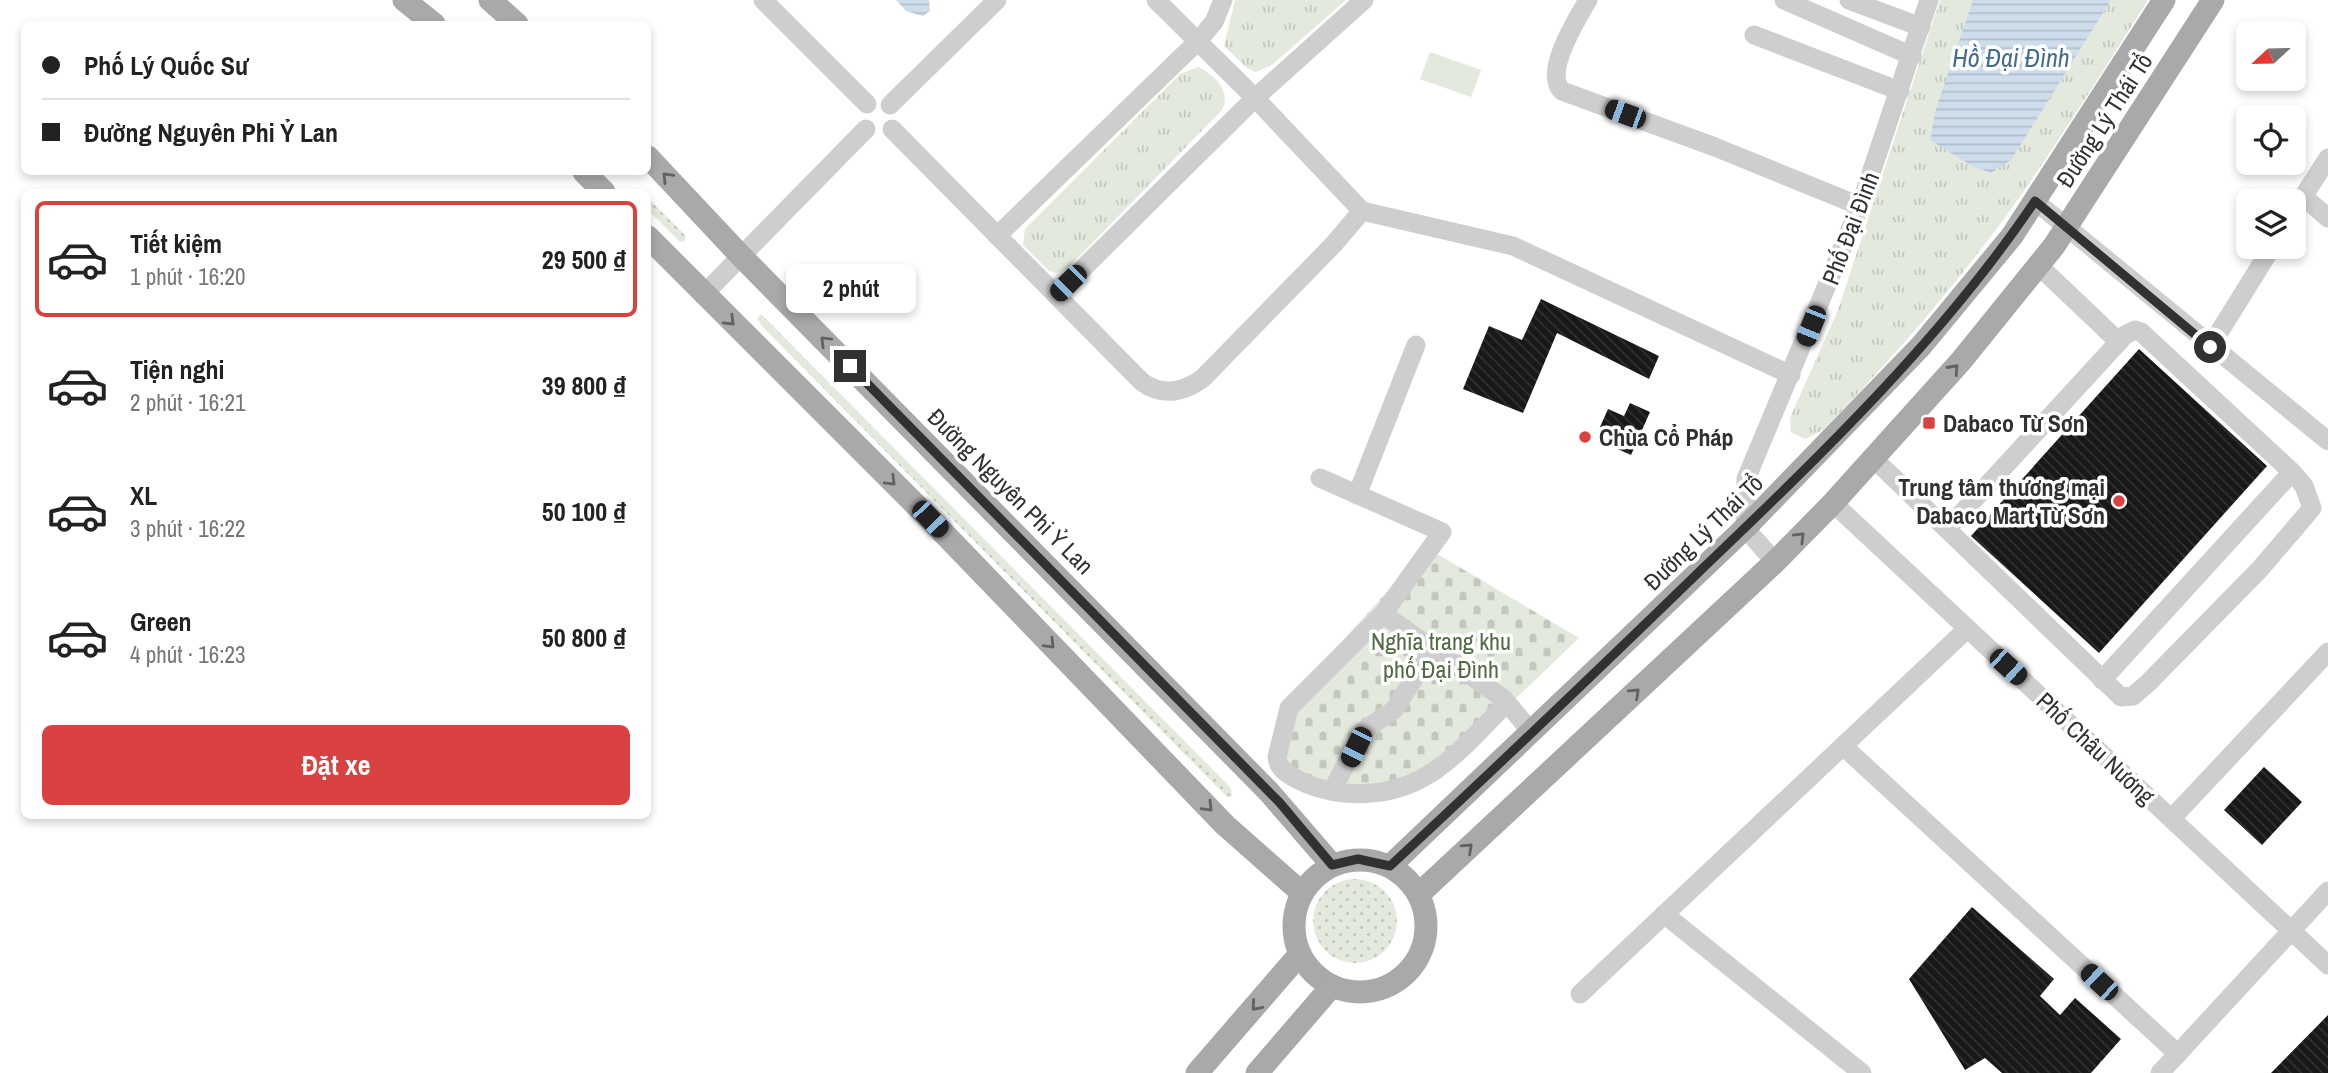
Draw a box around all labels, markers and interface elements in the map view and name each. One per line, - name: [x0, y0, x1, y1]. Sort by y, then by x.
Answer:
- north arrow: [2236, 21, 2306, 91]
- map controls: [2236, 21, 2306, 259]
- water label: Hồ Đại Đình: [1952, 40, 2070, 75]
- street label: Đường Lý Thái Tổ: [2049, 47, 2159, 193]
- text: Phố Lý Quốc Sư: [84, 48, 248, 83]
- car: [1602, 97, 1649, 131]
- button: locate: [2236, 105, 2306, 175]
- text: Đường Nguyên Phi Ỷ Lan: [84, 115, 338, 150]
- street label: Phố Đại Đình: [1814, 167, 1886, 289]
- one-way arrow: [662, 172, 675, 185]
- button: layers: [2236, 189, 2306, 259]
- text: Tiết kiệm: [130, 226, 222, 261]
- icon: car: [46, 228, 109, 291]
- text: 29 500 ₫: [542, 242, 626, 277]
- text: 1 phút · 16:20: [130, 261, 245, 292]
- car: [1046, 261, 1091, 305]
- callout: 2 phút: [785, 264, 915, 314]
- text: 2 phút: [823, 273, 879, 304]
- car: [1794, 303, 1829, 349]
- one-way arrow: [721, 312, 734, 325]
- route start: [2194, 331, 2226, 363]
- one-way arrow: [820, 336, 833, 349]
- route end: [834, 350, 866, 382]
- text: Tiện nghi: [130, 352, 224, 387]
- icon: car: [46, 354, 109, 417]
- one-way arrow: [1946, 364, 1958, 377]
- text: 39 800 ₫: [542, 368, 626, 403]
- text: 2 phút · 16:21: [130, 387, 245, 418]
- street label: Đường Nguyên Phi Ỷ Lan: [921, 401, 1101, 581]
- place label: Dabaco Từ Sơn: [1943, 407, 2085, 439]
- marker: Dabaco Từ Sơn: [1921, 415, 1937, 431]
- place label: Chùa Cổ Pháp: [1599, 421, 1734, 453]
- marker: Chùa Cổ Pháp: [1577, 429, 1593, 445]
- street label: Đường Lý Thái Tổ: [1637, 467, 1769, 597]
- place label: Trung tâm thương mại Dabaco Mart Từ Sơn: [1898, 471, 2105, 531]
- one-way arrow: [883, 472, 896, 485]
- text: XL: [130, 478, 157, 513]
- icon: car: [46, 480, 109, 543]
- marker: Trung tâm thương mại Dabaco Mart Từ Sơn: [2111, 493, 2127, 509]
- text: 50 100 ₫: [542, 494, 626, 529]
- car: [908, 497, 953, 541]
- text: 3 phút · 16:22: [130, 513, 245, 544]
- one-way arrow: [1792, 532, 1805, 545]
- text: Green: [130, 604, 192, 639]
- icon: car: [46, 606, 109, 669]
- text: 50 800 ₫: [542, 620, 626, 655]
- park label: Nghĩa trang khu phố Đại Đình: [1371, 625, 1511, 685]
- one-way arrow: [1042, 635, 1055, 648]
- text: 4 phút · 16:23: [130, 639, 245, 670]
- car: [1986, 645, 2031, 689]
- street label: Phố Châu Nương: [2030, 685, 2162, 811]
- one-way arrow: [1627, 688, 1640, 701]
- car: [1338, 724, 1375, 770]
- button: Đặt xe: [42, 725, 630, 805]
- one-way arrow: [1200, 799, 1213, 812]
- one-way arrow: [1460, 843, 1473, 856]
- car: [2077, 960, 2122, 1004]
- one-way arrow: [1252, 998, 1264, 1011]

